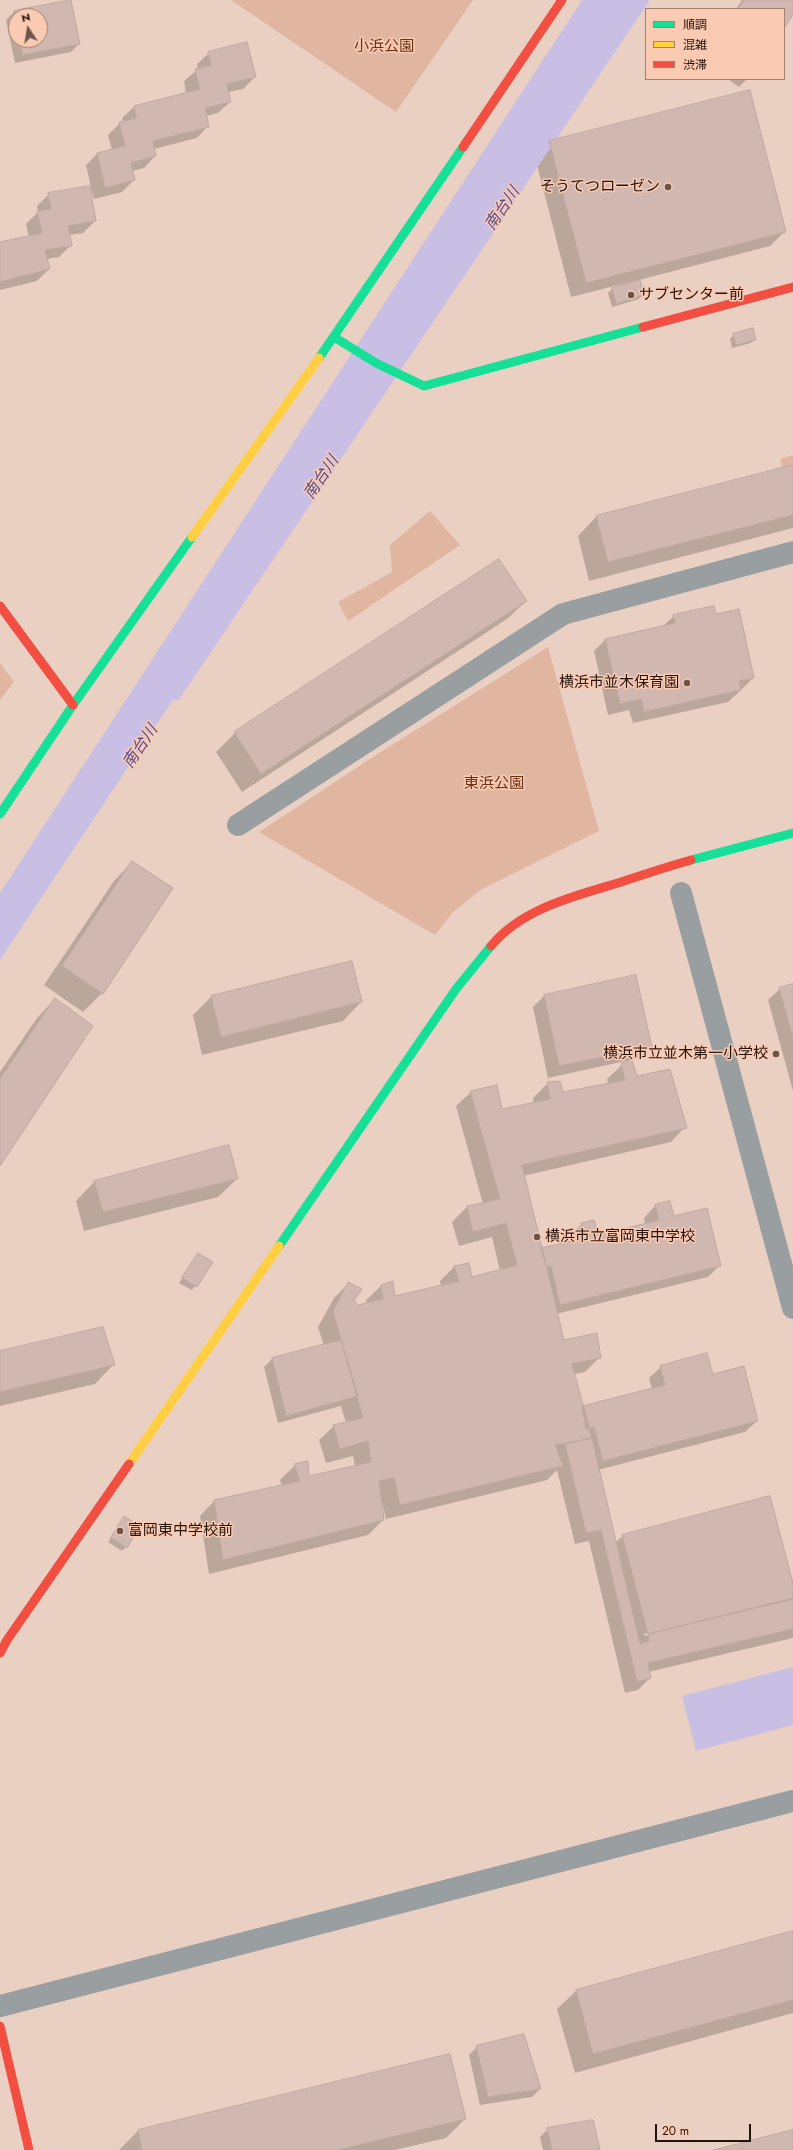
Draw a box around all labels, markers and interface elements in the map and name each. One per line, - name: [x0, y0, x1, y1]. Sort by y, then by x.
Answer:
- north arrow: [8, 8, 48, 48]
- legend: [645, 8, 785, 80]
- text: N: [20, 9, 32, 26]
- text: 順調: [683, 16, 707, 34]
- text: 混雑: [683, 36, 707, 54]
- park label: 小浜公園: [354, 38, 414, 56]
- text: 渋滞: [683, 56, 707, 74]
- place label: そうてつローゼン: [540, 178, 660, 196]
- marker: そうてつローゼン: [663, 182, 673, 192]
- water label: 南台川: [482, 184, 524, 234]
- place label: サブセンター前: [639, 286, 744, 304]
- marker: サブセンター前: [626, 290, 636, 300]
- water label: 南台川: [301, 453, 343, 503]
- place label: 横浜市並木保育園: [559, 674, 679, 692]
- marker: 横浜市並木保育園: [682, 678, 692, 688]
- water label: 南台川: [120, 722, 162, 772]
- park label: 東浜公園: [464, 775, 524, 793]
- place label: 横浜市立並木第一小学校: [603, 1045, 768, 1063]
- marker: 横浜市立並木第一小学校: [771, 1049, 781, 1059]
- place label: 横浜市立富岡東中学校: [545, 1228, 695, 1246]
- marker: 横浜市立富岡東中学校: [532, 1232, 542, 1242]
- place label: 富岡東中学校前: [128, 1522, 233, 1540]
- marker: 富岡東中学校前: [115, 1526, 125, 1536]
- scale bar: [657, 2116, 753, 2142]
- text: 20 m: [662, 2122, 689, 2140]

